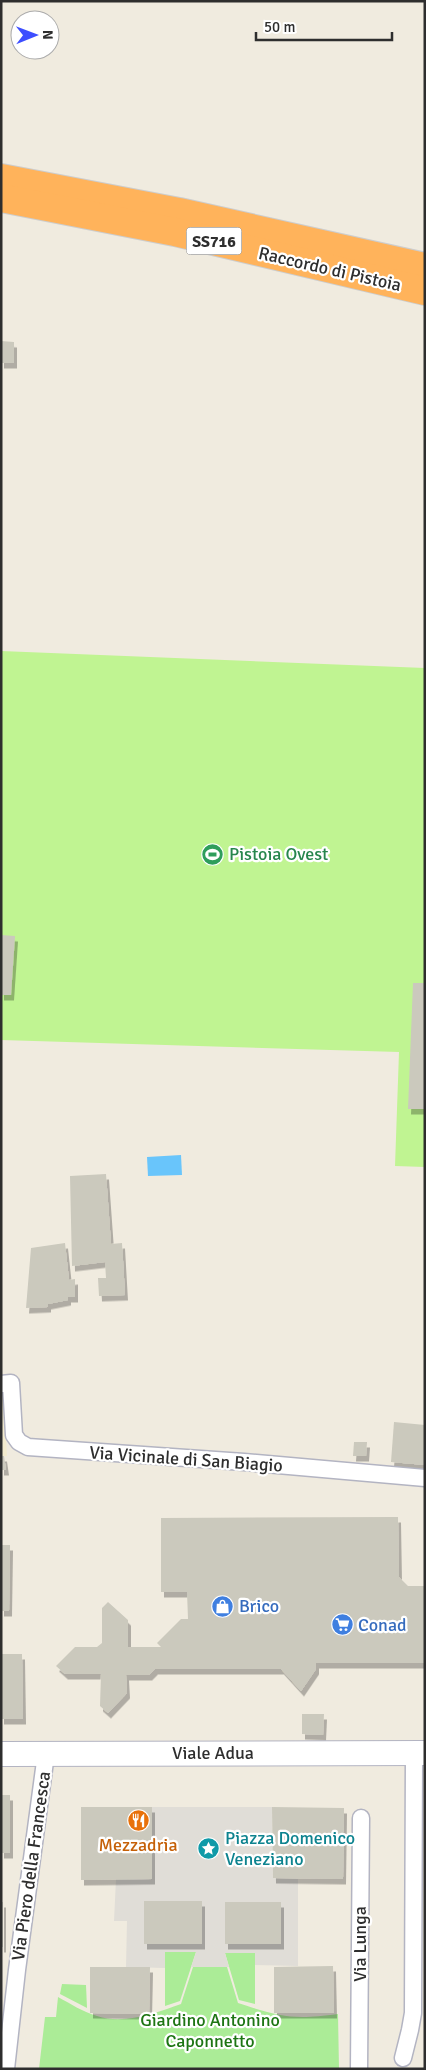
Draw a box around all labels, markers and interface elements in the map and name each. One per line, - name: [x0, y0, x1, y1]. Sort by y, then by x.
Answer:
- north arrow: [10, 10, 60, 60]
- scale bar: [256, 10, 392, 42]
- text: 50 m: [264, 18, 295, 36]
- text: N: [39, 30, 56, 40]
- road number: SS716: [186, 228, 242, 255]
- street label: Raccordo di Pistoia: [256, 242, 404, 296]
- sports icon: Pistoia Ovest: [201, 842, 225, 866]
- place label: Pistoia Ovest: [229, 843, 328, 865]
- street label: Via Vicinale di San Biagio: [89, 1441, 283, 1477]
- shop icon: Brico: [211, 1594, 235, 1618]
- place label: Brico: [239, 1595, 279, 1617]
- supermarket icon: Conad: [330, 1613, 354, 1637]
- place label: Conad: [358, 1614, 407, 1636]
- street label: Viale Adua: [172, 1742, 254, 1764]
- street label: Via Piero della Francesca: [7, 1770, 55, 1962]
- restaurant icon: Mezzadria: [126, 1808, 150, 1832]
- place label: Piazza Domenico Veneziano: [225, 1827, 355, 1870]
- place label: Mezzadria: [98, 1834, 178, 1856]
- place icon: Piazza Domenico Veneziano: [197, 1836, 221, 1860]
- street label: Via Lunga: [349, 1906, 371, 1982]
- park label: Giardino Antonino Caponnetto: [140, 2009, 280, 2052]

